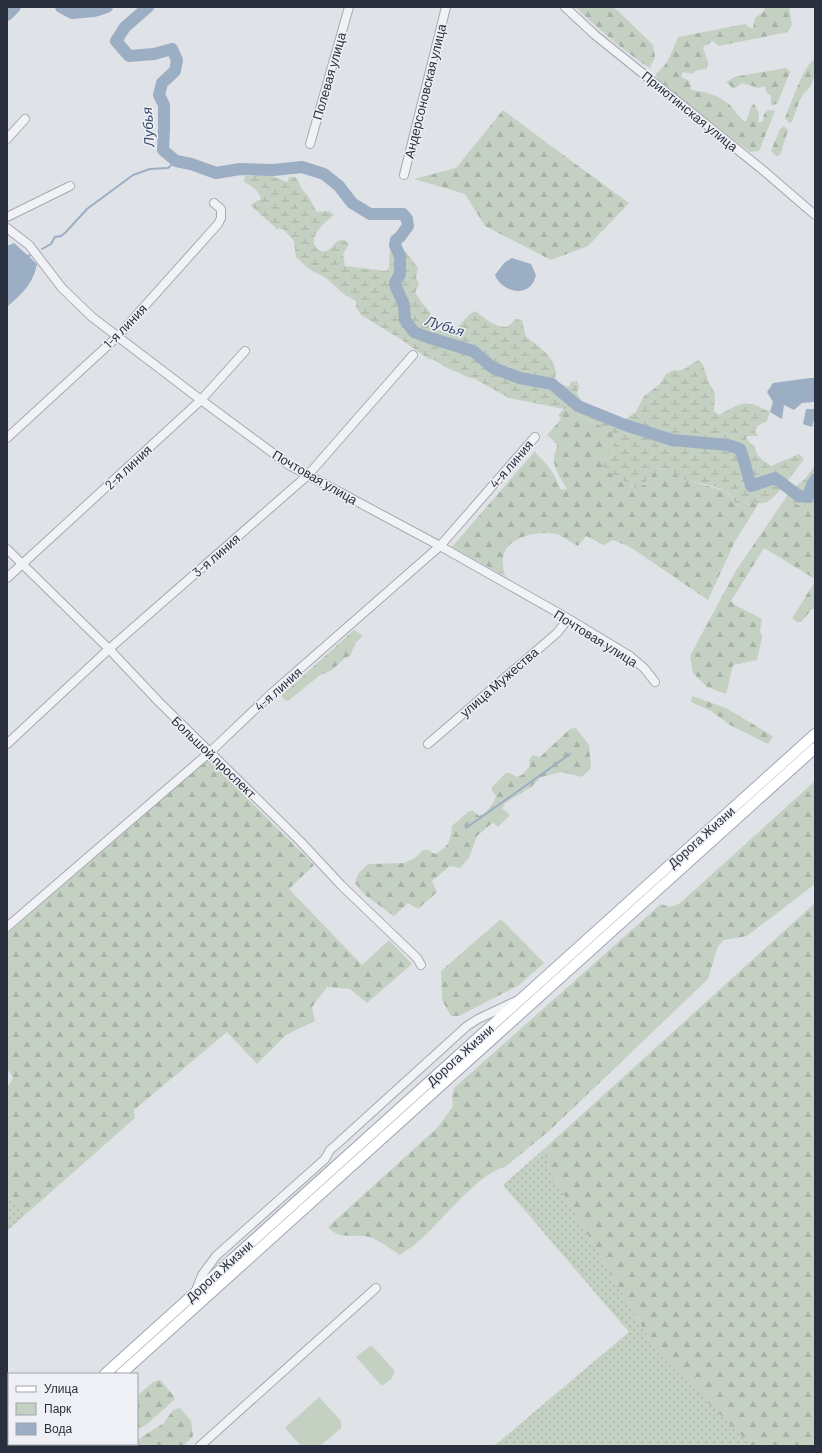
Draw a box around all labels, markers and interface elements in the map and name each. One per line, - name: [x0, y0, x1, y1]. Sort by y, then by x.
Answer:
- street label: Андерсоновская улица: [401, 21, 450, 160]
- street label: Полевая улица: [309, 30, 349, 122]
- street label: Приютинская улица: [639, 67, 742, 155]
- water label: Лубья: [138, 106, 157, 148]
- street label: 1-я линия: [100, 300, 150, 352]
- water label: Лубья: [423, 311, 467, 340]
- street label: 4-я линия: [486, 437, 536, 491]
- street label: 2-я линия: [101, 441, 155, 493]
- street label: Почтовая улица: [270, 446, 361, 508]
- street label: 3-я линия: [189, 530, 243, 580]
- street label: Почтовая улица: [551, 606, 641, 670]
- street label: улица Мужества: [457, 643, 542, 720]
- street label: 4-я линия: [251, 664, 305, 714]
- street label: Большой проспект: [168, 713, 260, 801]
- street label: Дорога Жизни: [664, 803, 738, 871]
- street label: Дорога Жизни: [423, 1021, 497, 1089]
- street label: Дорога Жизни: [182, 1237, 256, 1305]
- legend: [8, 1373, 138, 1445]
- text: Улица: [44, 1381, 78, 1396]
- text: Парк: [44, 1401, 72, 1416]
- text: Вода: [44, 1421, 72, 1436]

